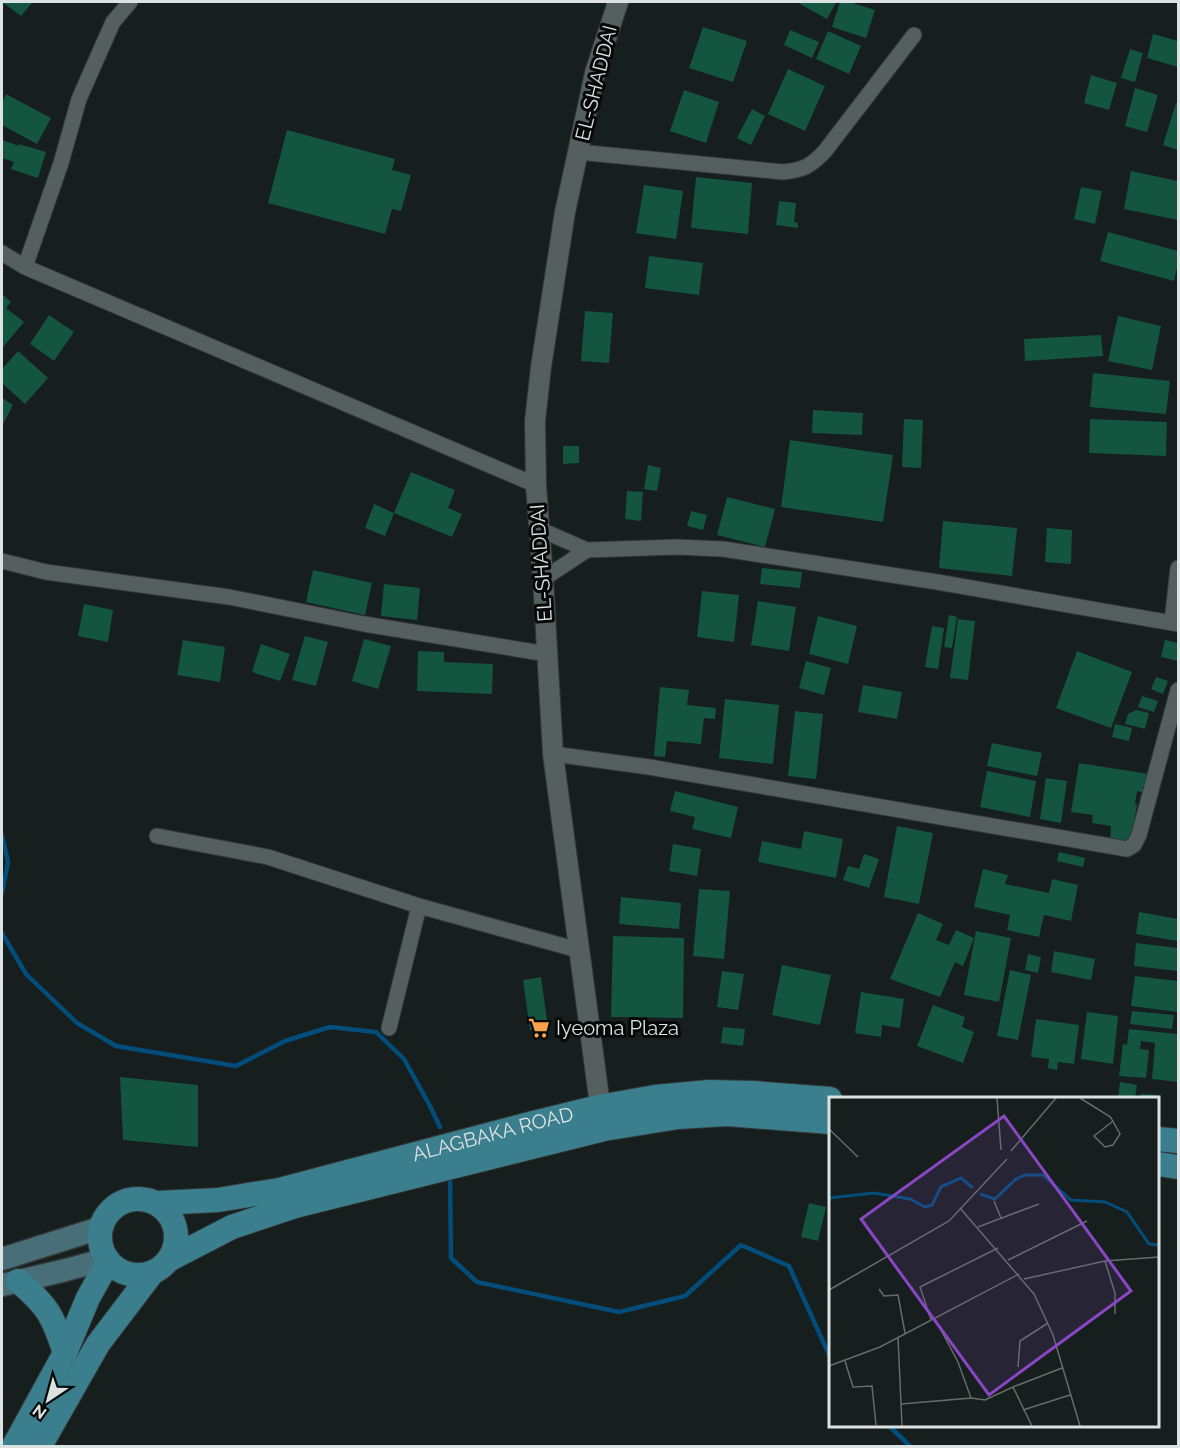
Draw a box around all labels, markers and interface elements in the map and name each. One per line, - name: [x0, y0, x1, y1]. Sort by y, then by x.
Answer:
- street label: EL-SHADDAI: [570, 23, 622, 143]
- street label: EL-SHADDAI: [525, 503, 557, 623]
- supermarket icon: Iyeoma Plaza: [527, 1016, 551, 1040]
- place label: Iyeoma Plaza: [556, 1016, 679, 1040]
- inset map: [829, 1097, 1159, 1427]
- street label: ALAGBAKA ROAD: [410, 1102, 576, 1166]
- north arrow: [18, 1370, 78, 1430]
- text: N: [29, 1400, 50, 1423]

